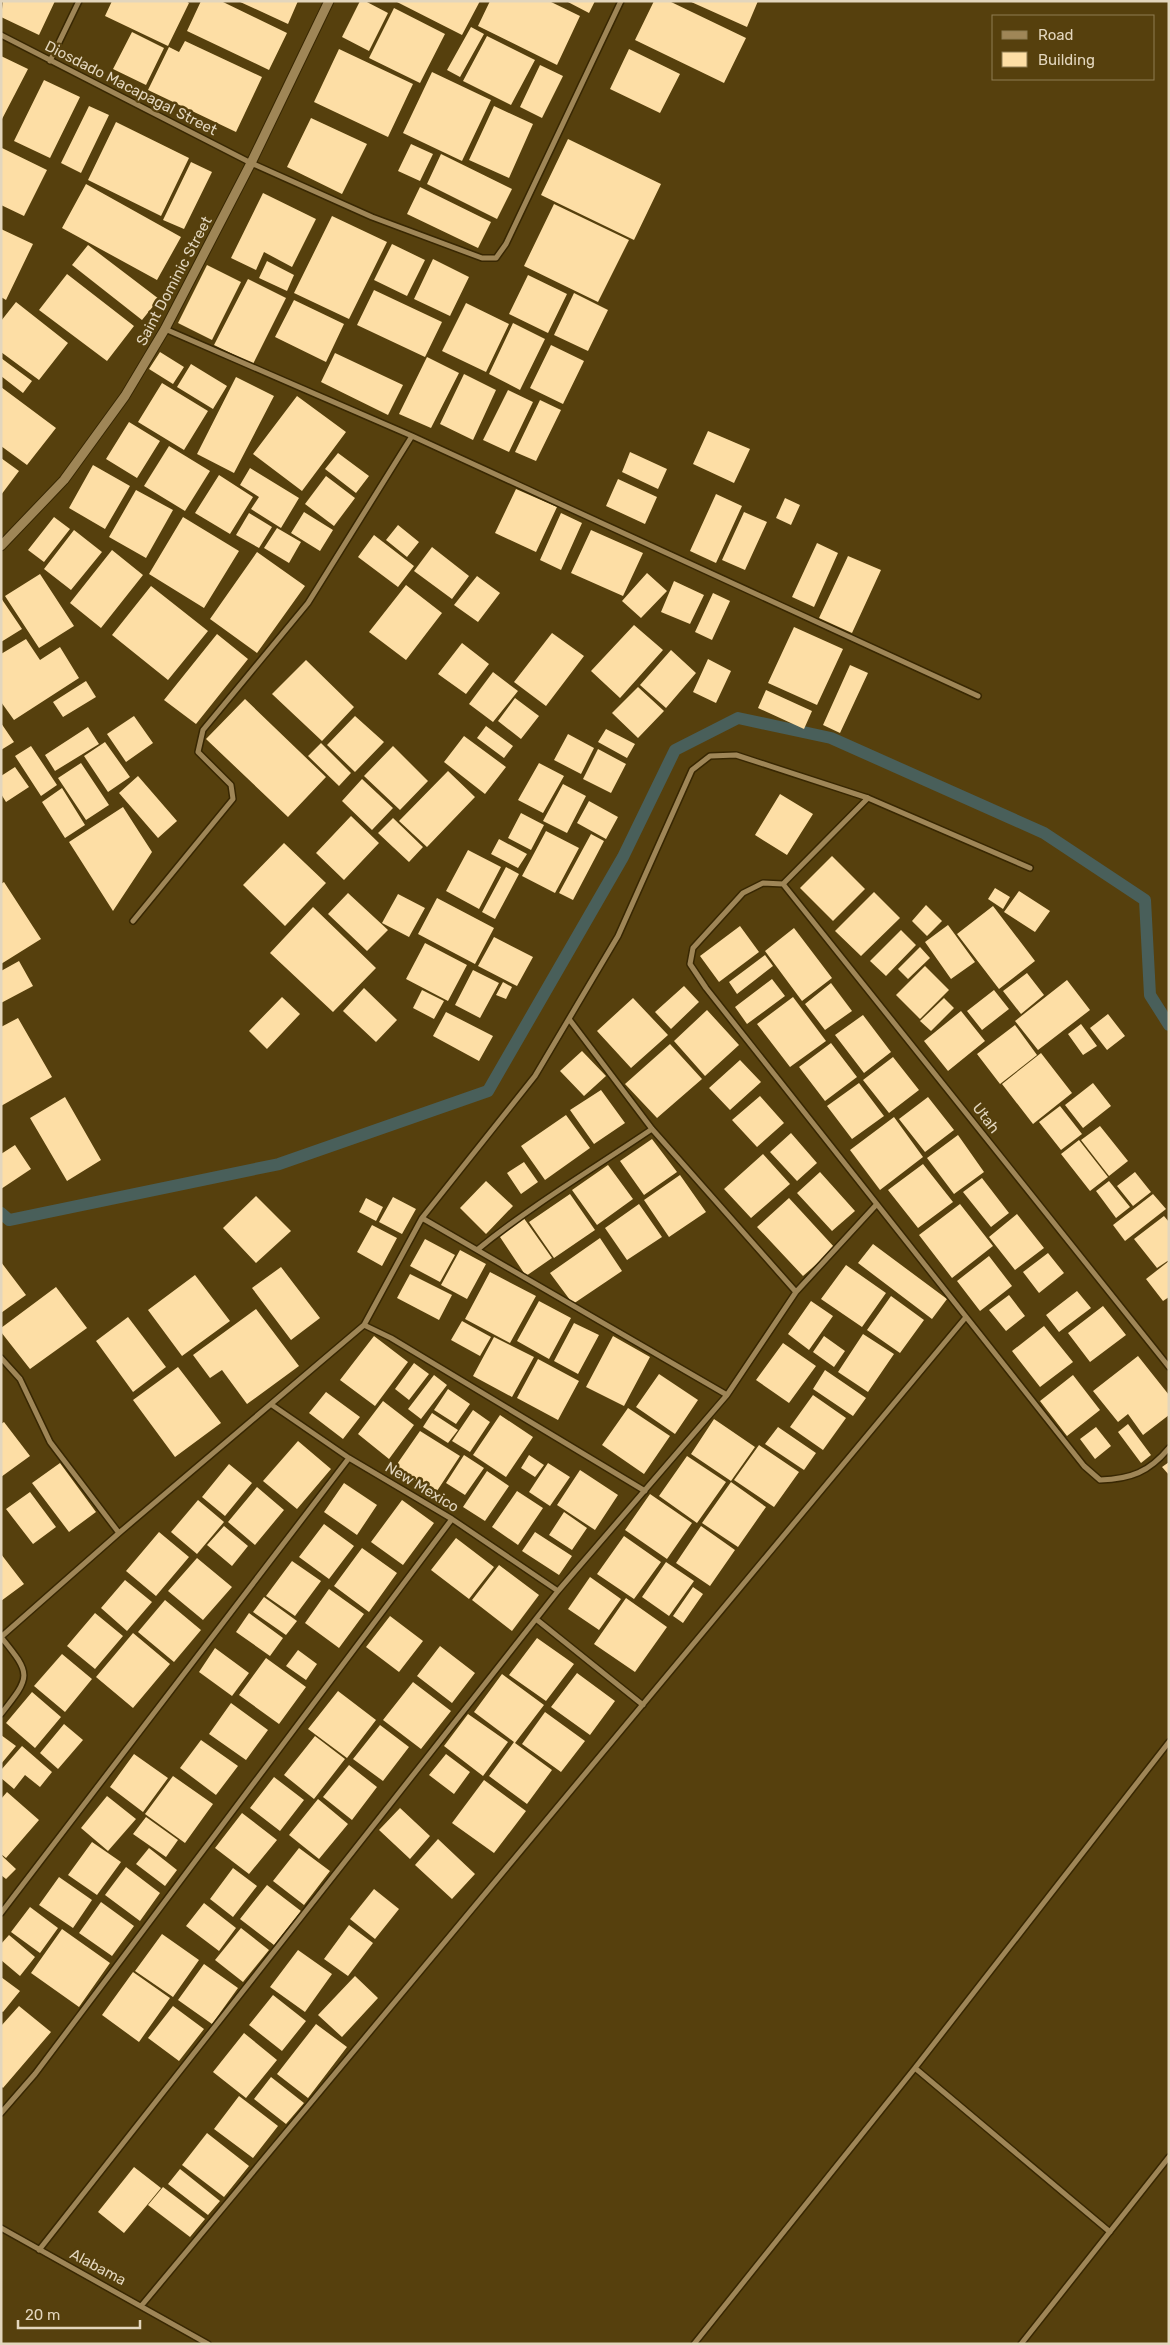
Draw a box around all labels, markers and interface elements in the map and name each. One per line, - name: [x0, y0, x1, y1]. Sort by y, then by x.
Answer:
- legend: [992, 15, 1155, 80]
- text: Road: [1038, 26, 1074, 44]
- street label: Diosdado Macapagal Street: [42, 37, 220, 139]
- text: Building: [1038, 51, 1095, 69]
- street label: Saint Dominic Street: [132, 213, 216, 349]
- street label: Utah: [969, 1099, 1003, 1137]
- street label: New Mexico: [382, 1458, 462, 1516]
- street label: Alabama: [67, 2245, 129, 2289]
- scale bar: [18, 2298, 140, 2330]
- text: 20 m: [25, 2306, 60, 2324]

